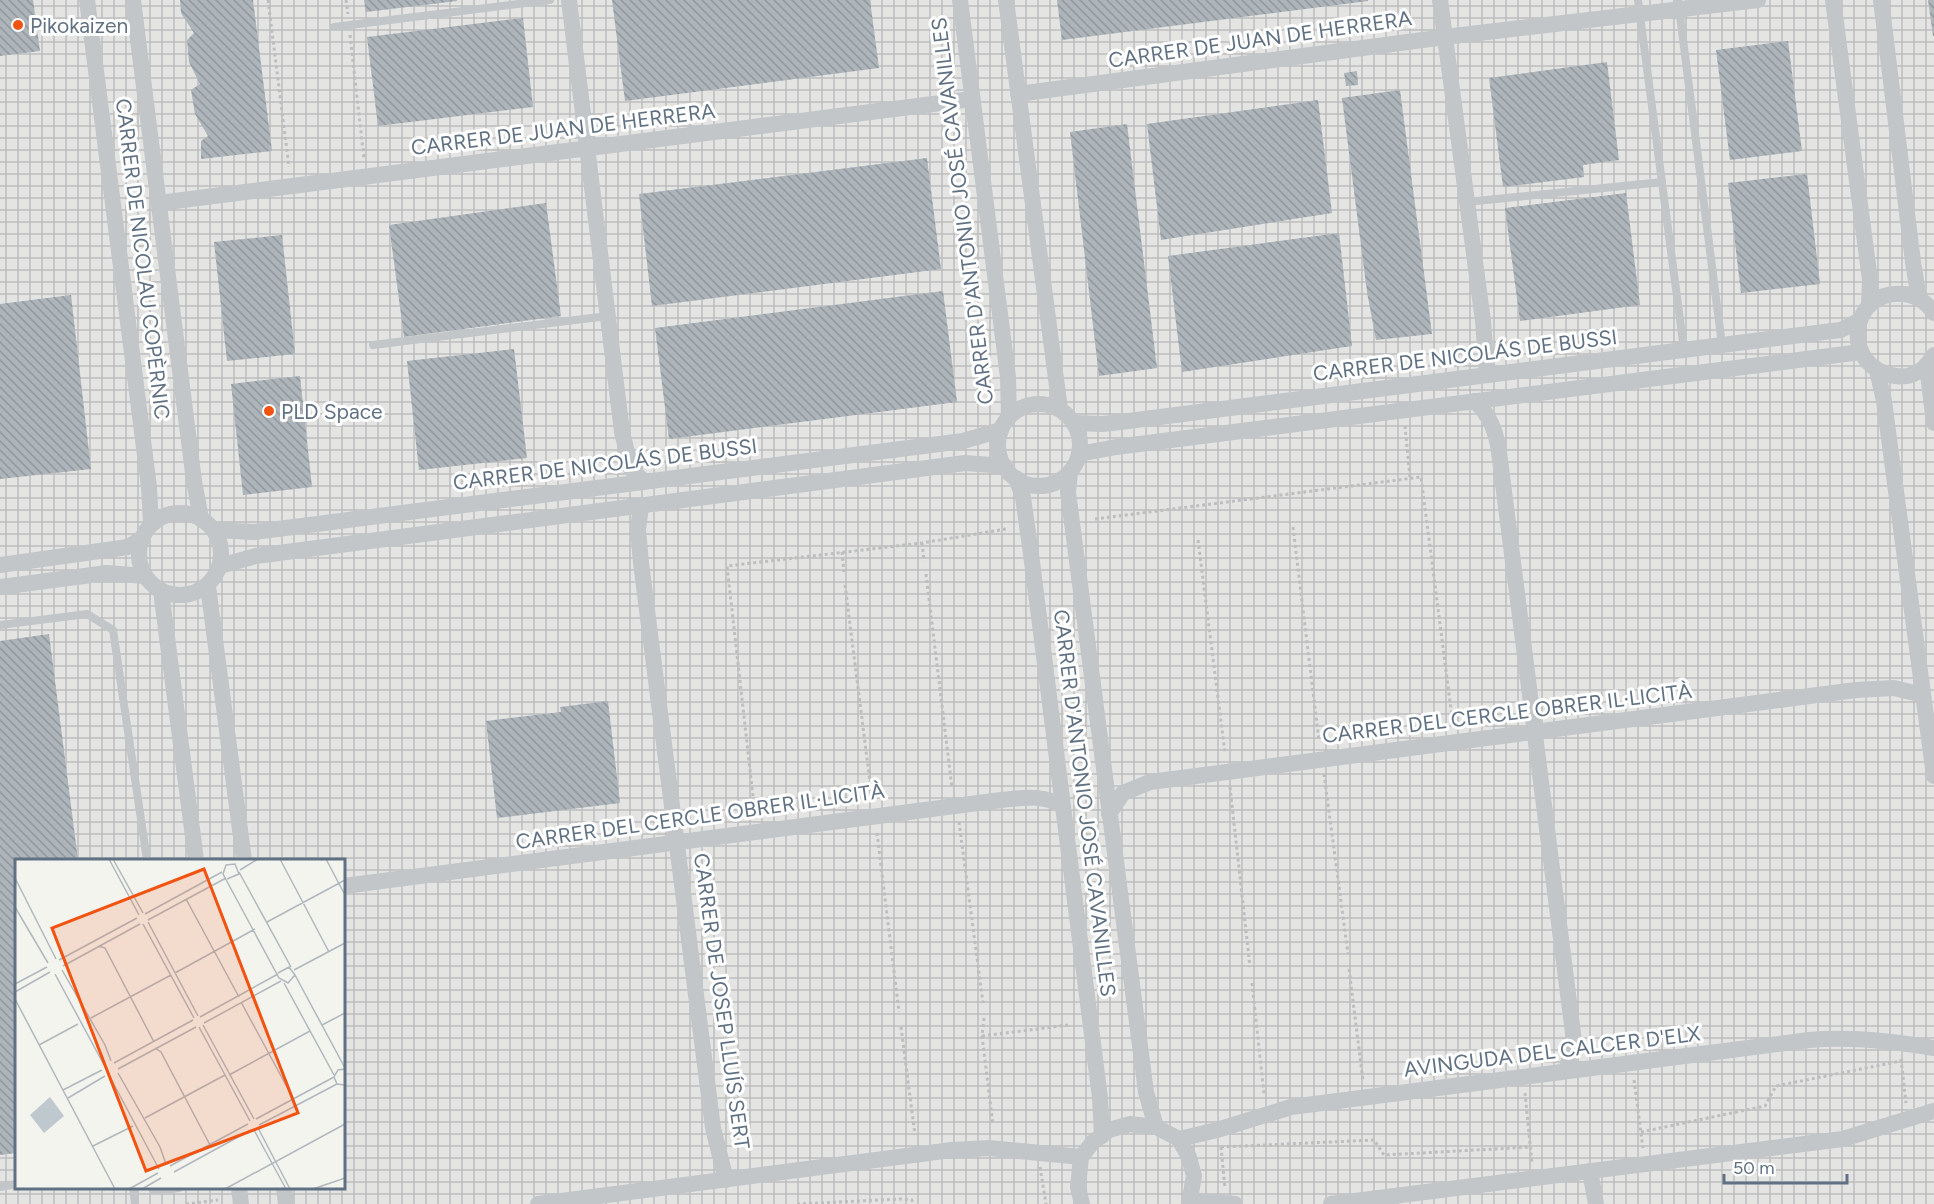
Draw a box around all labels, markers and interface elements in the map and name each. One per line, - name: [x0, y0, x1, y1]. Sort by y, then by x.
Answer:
- street label: CARRER DE JUAN DE HERRERA: [1107, 5, 1413, 73]
- place label: Pikokaizen: [30, 13, 128, 38]
- street label: CARRER D'ANTONIO JOSÉ CAVANILLES: [926, 16, 998, 406]
- marker: Pikokaizen: [11, 18, 25, 32]
- street label: CARRER DE NICOLAU COPÈRNIC: [111, 97, 175, 421]
- street label: CARRER DE JUAN DE HERRERA: [410, 98, 716, 160]
- street label: CARRER DE NICOLÁS DE BUSSI: [1311, 324, 1619, 386]
- place label: PLD Space: [281, 399, 383, 424]
- marker: PLD Space: [262, 404, 276, 418]
- street label: CARRER DE NICOLÁS DE BUSSI: [451, 433, 759, 495]
- street label: CARRER D'ANTONIO JOSÉ CAVANILLES: [1049, 608, 1121, 998]
- street label: CARRER DEL CERCLE OBRER IL·LICITÀ: [1321, 678, 1693, 748]
- street label: CARRER DEL CERCLE OBRER IL·LICITÀ: [514, 778, 886, 854]
- street label: CARRER DE JOSEP LLUÍS SERT: [689, 851, 755, 1151]
- inset map: [15, 859, 345, 1189]
- street label: AVINGUDA DEL CALCER D'ELX: [1402, 1020, 1702, 1082]
- scale bar: [1724, 1147, 1847, 1185]
- text: 50 m: [1733, 1157, 1775, 1179]

